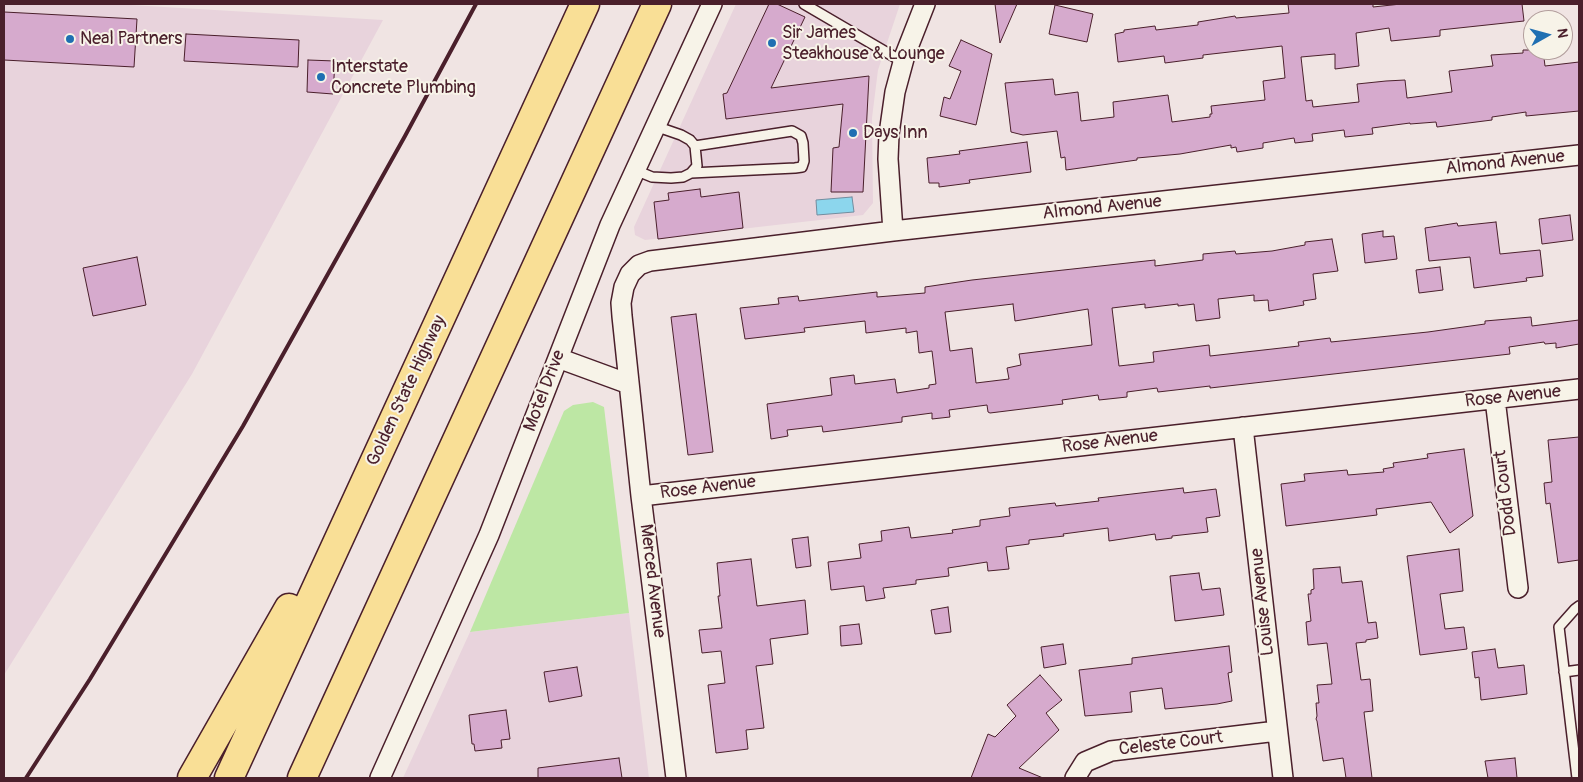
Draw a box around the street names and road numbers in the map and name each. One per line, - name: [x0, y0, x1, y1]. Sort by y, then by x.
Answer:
- street label: Almond Avenue: [1444, 146, 1566, 180]
- street label: Almond Avenue: [1041, 191, 1163, 225]
- street label: Golden State Highway: [363, 312, 451, 470]
- street label: Motel Drive: [520, 347, 570, 435]
- street label: Rose Avenue: [1464, 381, 1562, 413]
- street label: Rose Avenue: [1061, 425, 1159, 459]
- street label: Dodd Court: [1490, 449, 1522, 537]
- street label: Rose Avenue: [659, 471, 757, 505]
- street label: Merced Avenue: [634, 523, 670, 639]
- street label: Louise Avenue: [1247, 547, 1279, 657]
- street label: Celeste Court: [1118, 727, 1224, 761]

